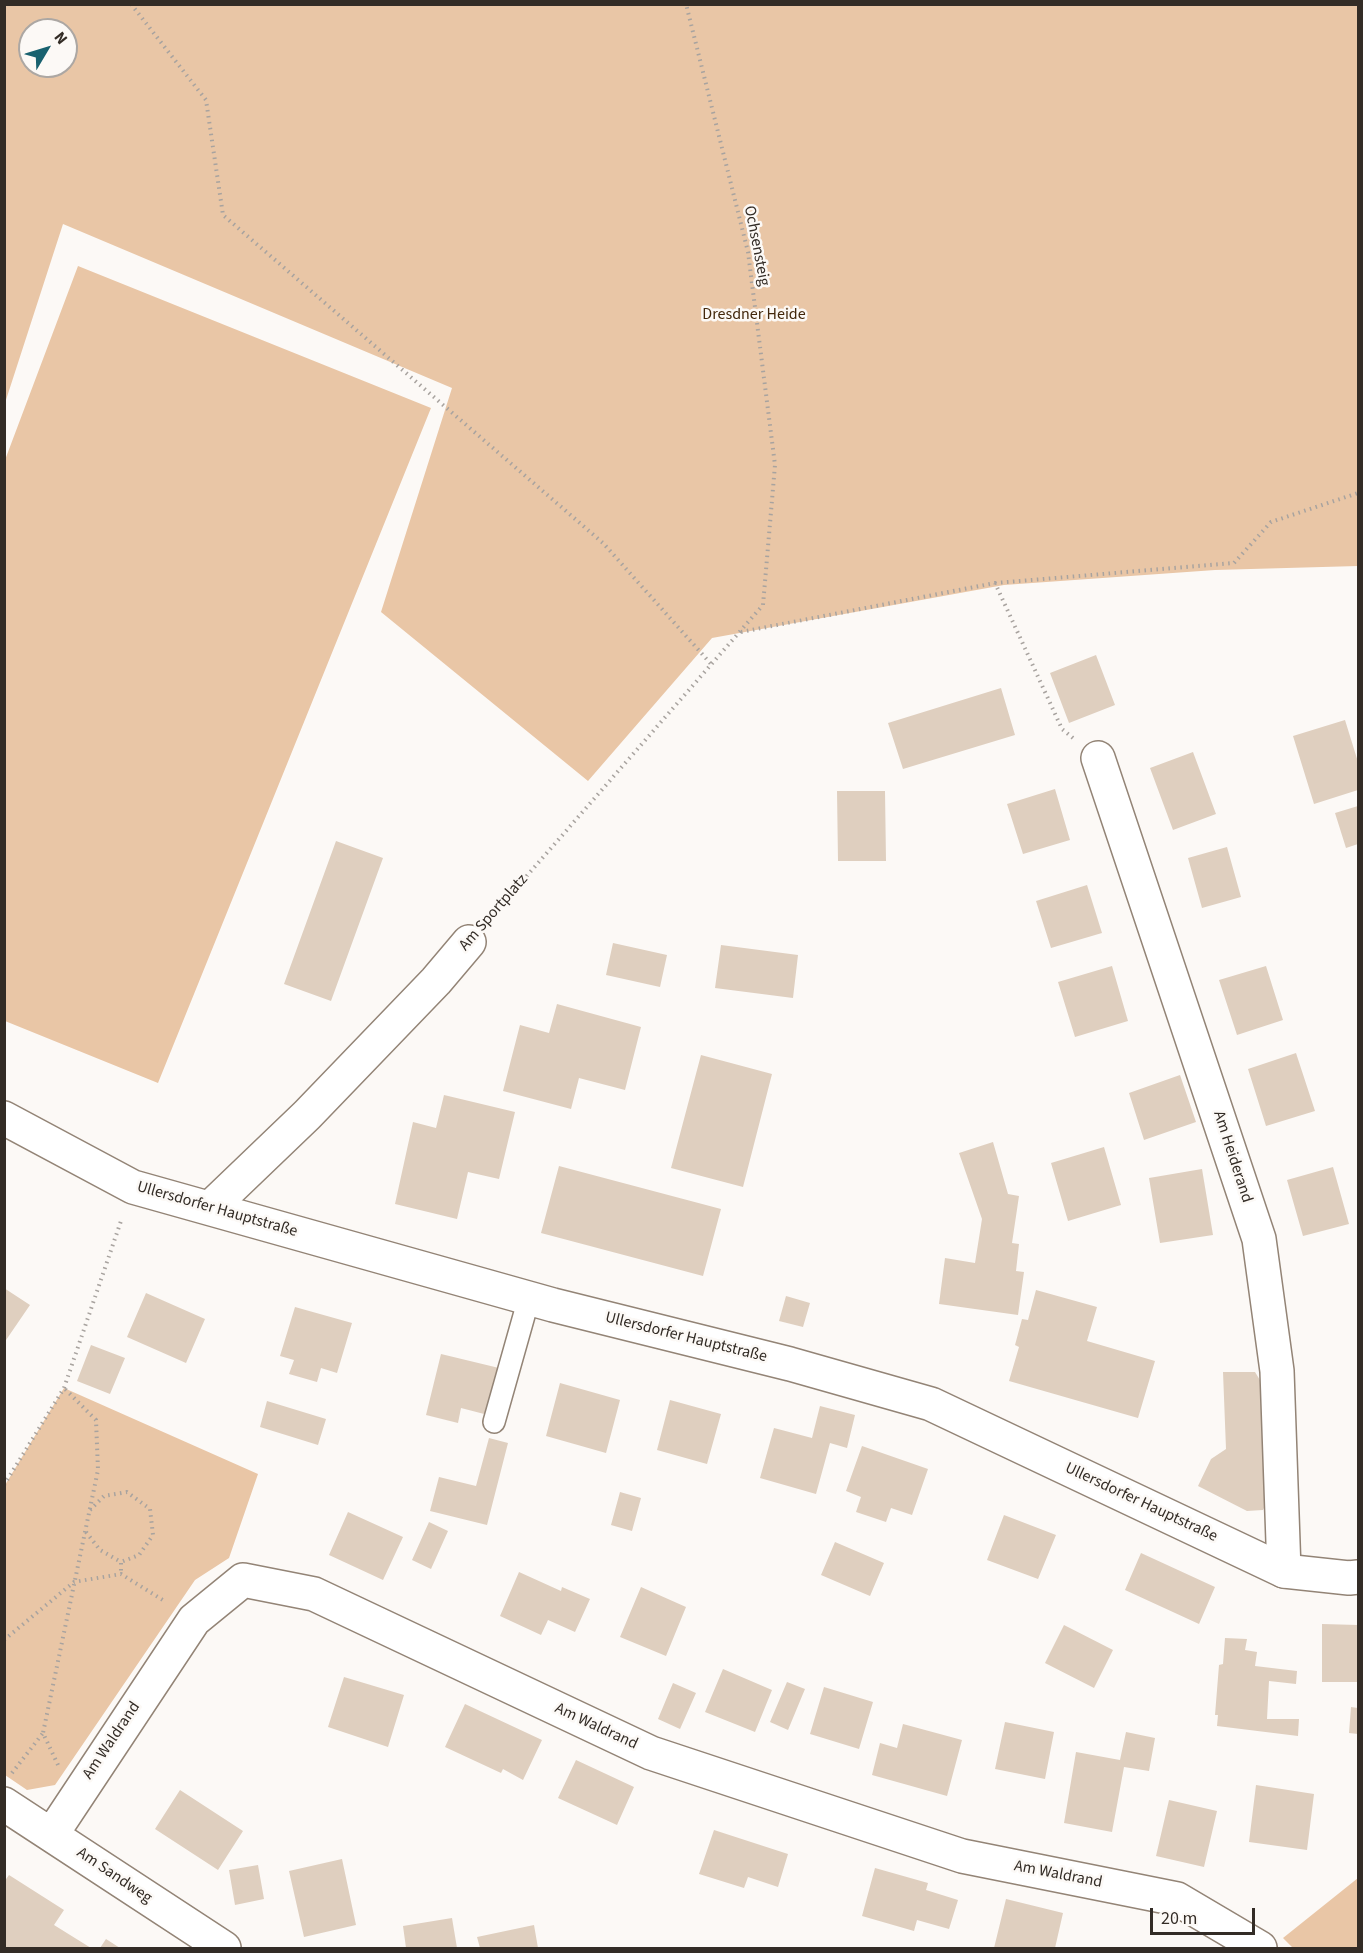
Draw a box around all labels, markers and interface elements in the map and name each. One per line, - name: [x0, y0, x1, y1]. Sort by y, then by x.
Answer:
- north arrow: [18, 18, 78, 78]
- text: N: [49, 27, 73, 49]
- street label: Ochsensteig: [739, 204, 773, 288]
- park label: Dresdner Heide: [702, 305, 806, 325]
- street label: Am Sportplatz: [456, 871, 532, 955]
- street label: Am Heiderand: [1208, 1109, 1256, 1205]
- street label: Ullersdorfer Hauptstraße: [134, 1178, 300, 1242]
- street label: Ullersdorfer Hauptstraße: [603, 1309, 769, 1367]
- street label: Ullersdorfer Hauptstraße: [1062, 1459, 1220, 1547]
- street label: Am Waldrand: [79, 1699, 145, 1783]
- street label: Am Waldrand: [551, 1699, 641, 1755]
- street label: Am Sandweg: [73, 1844, 155, 1908]
- street label: Am Waldrand: [1012, 1857, 1104, 1893]
- scale bar: [1153, 1896, 1258, 1934]
- text: 20 m: [1161, 1906, 1197, 1931]

